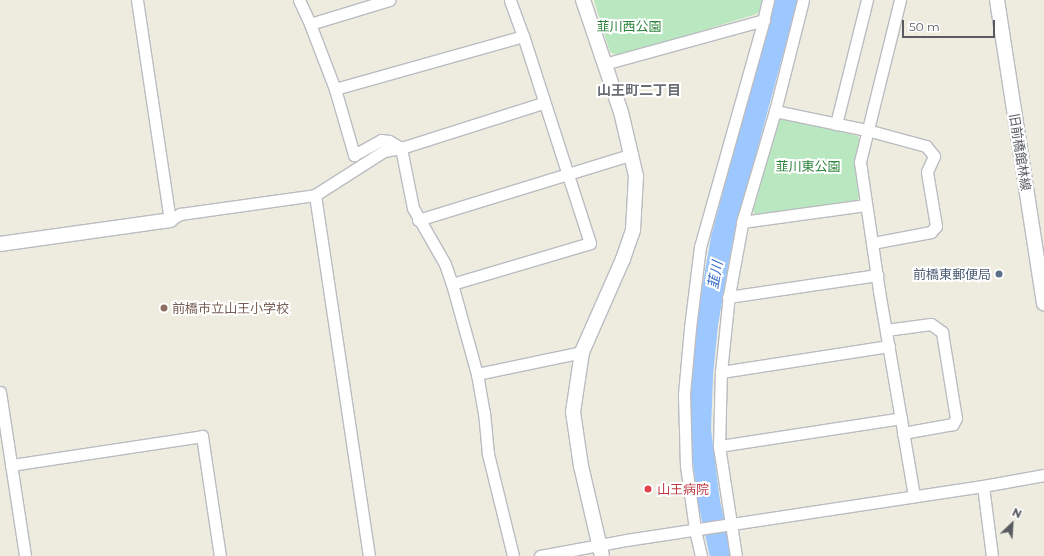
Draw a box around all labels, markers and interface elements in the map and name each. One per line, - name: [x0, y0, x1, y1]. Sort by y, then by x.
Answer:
- scale bar: [904, 12, 997, 38]
- park label: 韮川西公園: [597, 18, 661, 34]
- text: 50 m: [909, 19, 940, 34]
- district label: 山王町二丁目: [597, 82, 681, 98]
- street label: 旧前橋館林線: [1006, 112, 1034, 192]
- park label: 韮川東公園: [776, 158, 840, 174]
- water label: 韮川: [704, 260, 726, 290]
- place label: 前橋東郵便局: [913, 266, 991, 282]
- marker: 前橋東郵便局: [994, 269, 1004, 279]
- place label: 前橋市立山王小学校: [172, 300, 289, 316]
- marker: 前橋市立山王小学校: [159, 303, 169, 313]
- place label: 山王病院: [657, 481, 709, 497]
- marker: 山王病院: [642, 483, 654, 495]
- north arrow: [992, 504, 1032, 544]
- text: N: [1010, 505, 1024, 521]

